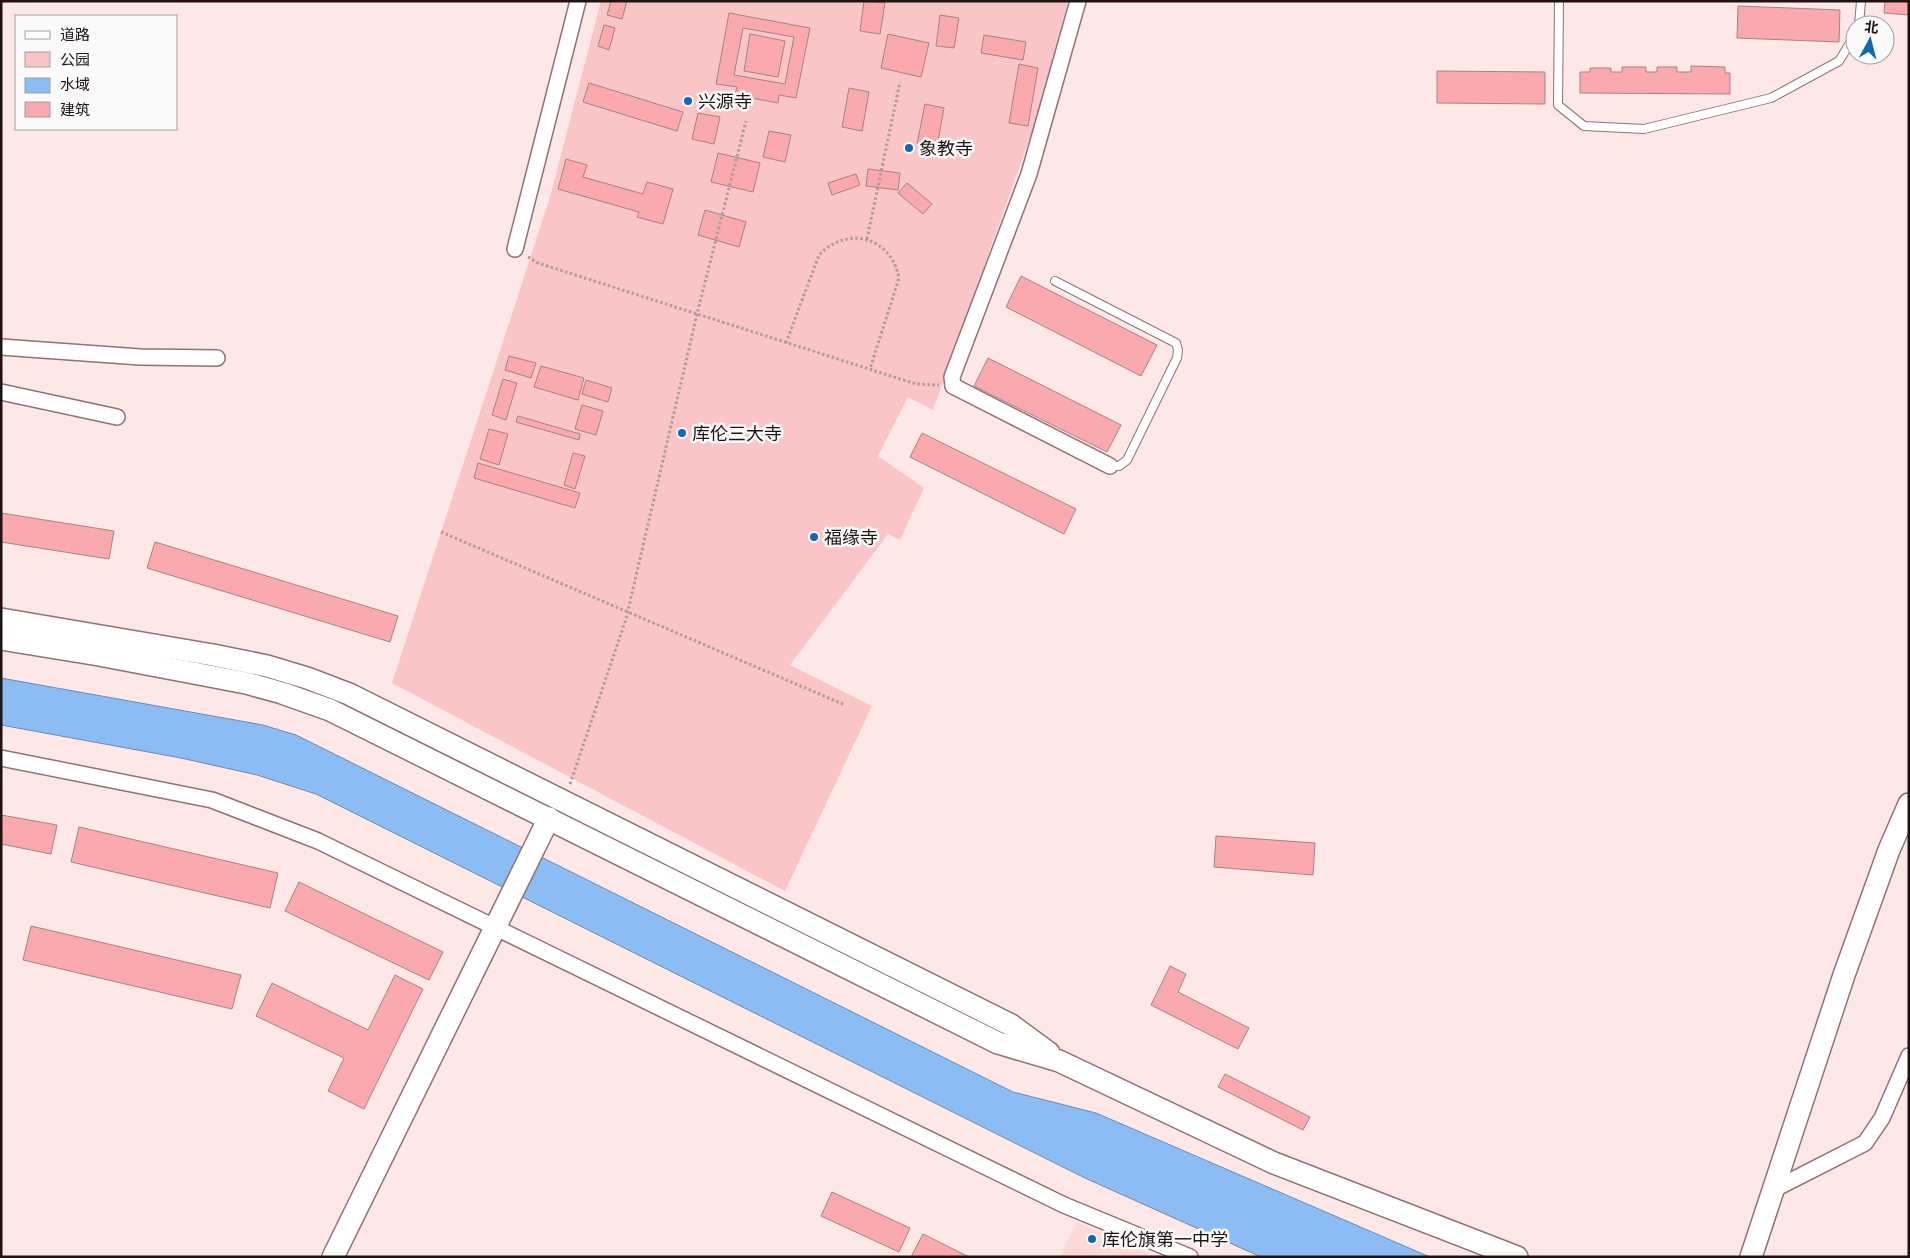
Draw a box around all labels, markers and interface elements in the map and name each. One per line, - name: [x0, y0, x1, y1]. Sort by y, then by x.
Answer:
- legend: [15, 15, 178, 130]
- north arrow: [1845, 15, 1895, 65]
- text: 北: [1864, 16, 1880, 37]
- text: 道路: [60, 24, 90, 44]
- text: 公园: [60, 49, 90, 69]
- text: 水域: [60, 74, 90, 94]
- place label: 兴源寺: [698, 89, 752, 113]
- marker: 兴源寺: [682, 95, 694, 107]
- text: 建筑: [60, 99, 90, 119]
- place label: 象教寺: [919, 136, 973, 160]
- marker: 象教寺: [903, 142, 915, 154]
- place label: 库伦三大寺: [692, 421, 782, 445]
- marker: 库伦三大寺: [676, 427, 688, 439]
- place label: 福缘寺: [824, 525, 878, 549]
- marker: 福缘寺: [808, 531, 820, 543]
- place label: 库伦旗第一中学: [1102, 1227, 1228, 1251]
- marker: 库伦旗第一中学: [1086, 1233, 1098, 1245]

